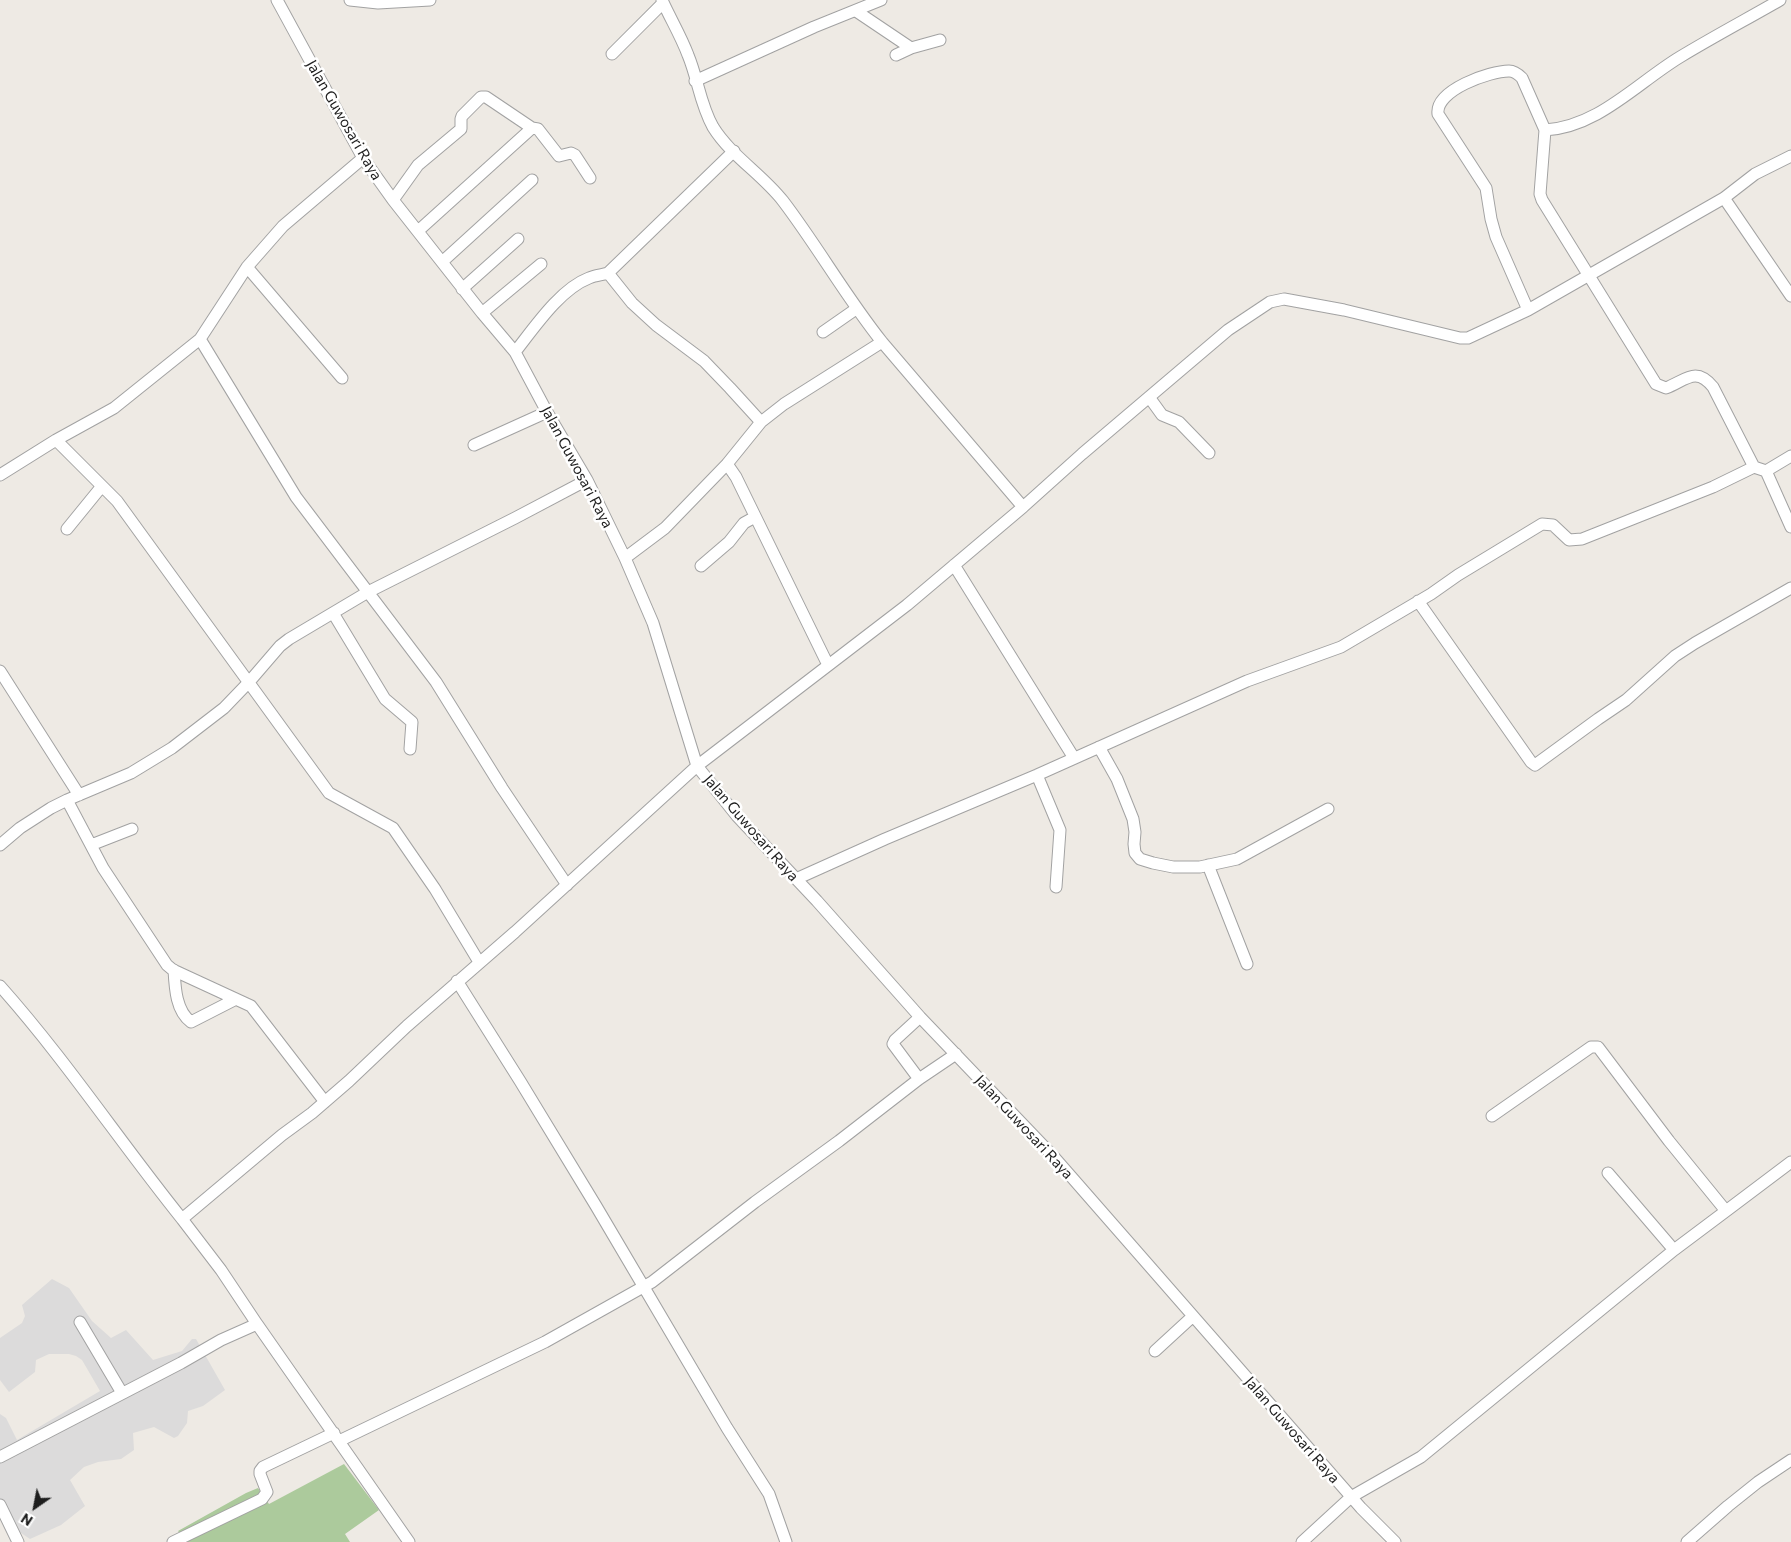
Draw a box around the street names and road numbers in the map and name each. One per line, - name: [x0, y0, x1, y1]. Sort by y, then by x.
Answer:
- street label: Jalan Guwosari Raya: [302, 57, 386, 183]
- street label: Jalan Guwosari Raya: [537, 403, 617, 531]
- street label: Jalan Guwosari Raya: [700, 771, 802, 885]
- street label: Jalan Guwosari Raya: [971, 1071, 1077, 1183]
- street label: Jalan Guwosari Raya: [1241, 1373, 1343, 1487]

